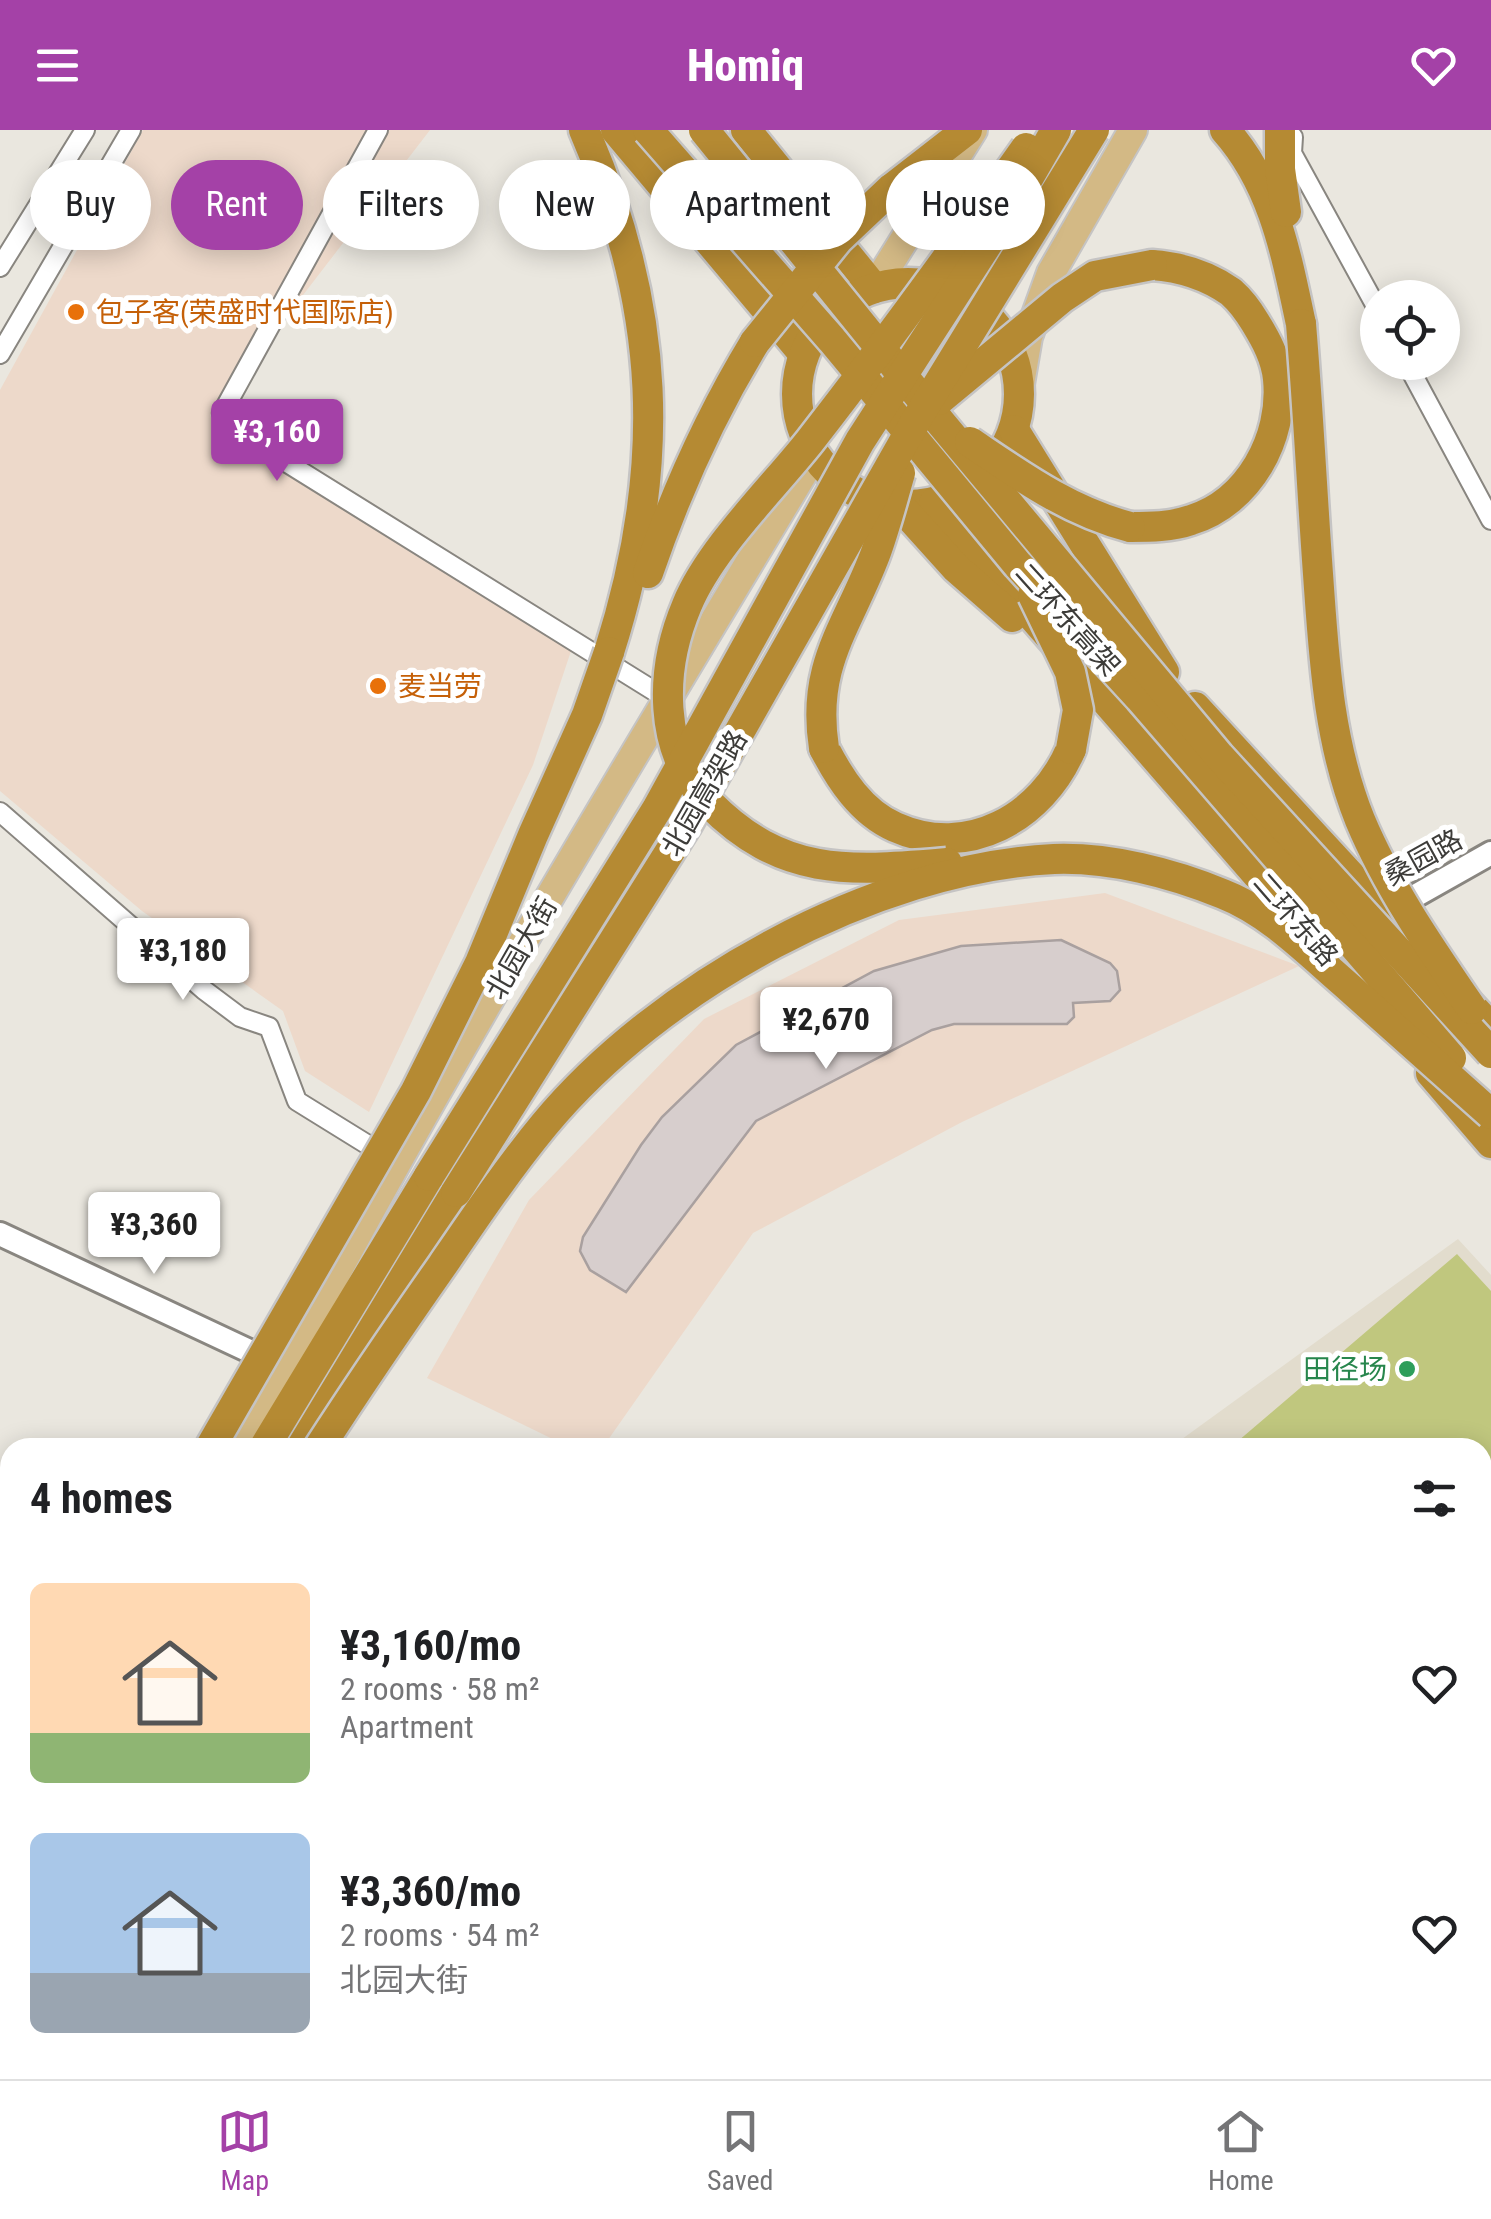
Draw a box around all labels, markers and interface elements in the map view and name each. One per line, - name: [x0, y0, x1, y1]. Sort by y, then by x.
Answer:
- icon: menu: [30, 38, 85, 93]
- icon: heart: [1406, 38, 1461, 93]
- text: Homiq: [687, 39, 804, 92]
- chip: Buy: [30, 160, 151, 250]
- chip: Rent: [171, 160, 303, 250]
- chip: Filters: [323, 160, 479, 250]
- chip: New: [499, 160, 630, 250]
- chip: Apartment: [650, 160, 866, 250]
- chip: House: [886, 160, 1045, 250]
- map controls: [1360, 280, 1460, 380]
- button: locate: [1360, 280, 1460, 380]
- place label: 包子客(荣盛时代国际店): [96, 296, 394, 329]
- marker: 包子客(荣盛时代国际店): [65, 301, 87, 323]
- pin: ¥3,160: [196, 399, 358, 484]
- text: ¥3,160: [233, 412, 321, 450]
- street label: 二环东高架: [1009, 556, 1127, 682]
- place label: 麦当劳: [398, 670, 482, 703]
- marker: 麦当劳: [367, 675, 389, 697]
- street label: 北园高架路: [655, 724, 754, 862]
- street label: 桑园路: [1379, 823, 1468, 892]
- street label: 二环东路: [1246, 866, 1345, 972]
- street label: 北园大街: [479, 891, 564, 1005]
- pin: ¥3,180: [102, 918, 264, 1003]
- text: ¥3,180: [139, 931, 227, 969]
- pin: ¥2,670: [745, 987, 907, 1072]
- text: ¥2,670: [782, 1000, 870, 1038]
- pin: ¥3,360: [73, 1192, 235, 1277]
- text: ¥3,360: [110, 1205, 198, 1243]
- place label: 田径场: [1303, 1353, 1387, 1386]
- marker: 田径场: [1396, 1358, 1418, 1380]
- icon: filters: [1407, 1471, 1462, 1526]
- text: 4 homes: [30, 1474, 173, 1523]
- text: ¥3,160/mo: [340, 1621, 521, 1670]
- icon: home: [110, 1623, 230, 1743]
- icon: heart: [1407, 1656, 1462, 1711]
- text: 2 rooms · 58 m²: [340, 1670, 539, 1708]
- text: Apartment: [340, 1708, 474, 1746]
- text: ¥3,360/mo: [340, 1867, 521, 1916]
- icon: home: [110, 1873, 230, 1993]
- icon: heart: [1407, 1906, 1462, 1961]
- text: 2 rooms · 54 m²: [340, 1916, 539, 1954]
- text: 北园大街: [340, 1961, 468, 1999]
- tab: Map: [217, 2104, 272, 2197]
- tab: Saved: [707, 2104, 773, 2197]
- tab: Home: [1208, 2104, 1274, 2197]

